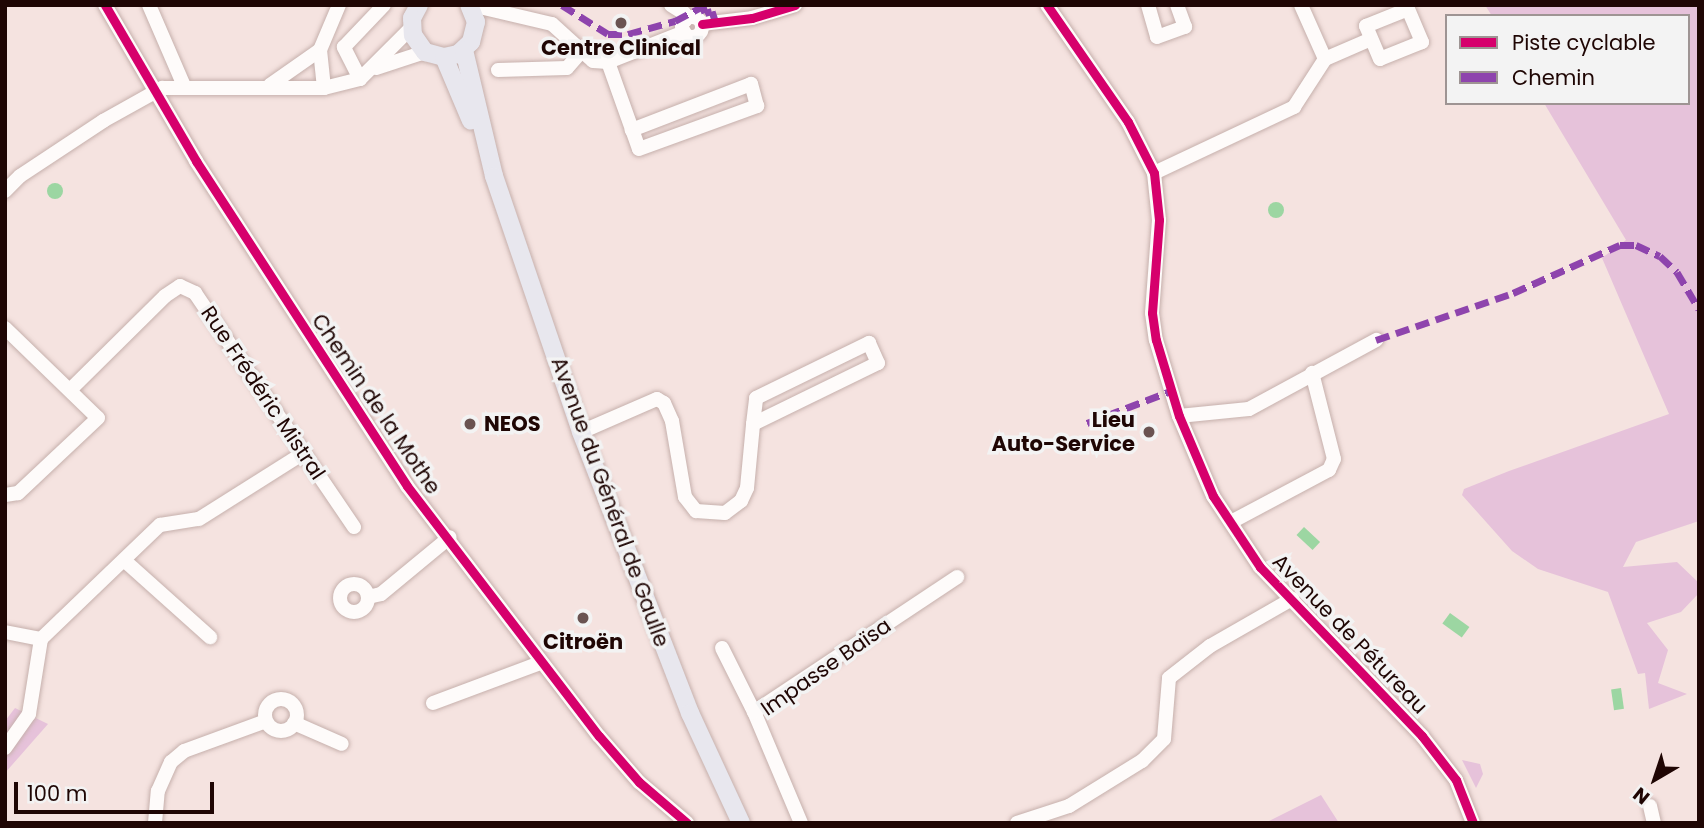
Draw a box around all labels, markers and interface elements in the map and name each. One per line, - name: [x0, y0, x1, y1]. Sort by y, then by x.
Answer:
- marker: Centre Clinical: [611, 13, 631, 33]
- legend: [1445, 14, 1690, 105]
- text: Piste cyclable: [1512, 28, 1656, 57]
- place label: Centre Clinical: [541, 35, 701, 61]
- text: Chemin: [1512, 63, 1595, 92]
- street label: Rue Frédéric Mistral: [196, 301, 330, 485]
- street label: Chemin de la Mothe: [306, 309, 446, 499]
- street label: Avenue du Général de Gaulle: [546, 354, 674, 650]
- place label: Lieu Auto-Service: [991, 407, 1135, 457]
- place label: NEOS: [484, 411, 541, 437]
- marker: NEOS: [462, 416, 478, 432]
- marker: Lieu Auto-Service: [1141, 424, 1157, 440]
- street label: Avenue de Pétureau: [1267, 549, 1433, 719]
- marker: Citroën: [575, 610, 591, 626]
- street label: Impasse Baïsa: [756, 613, 896, 721]
- place label: Citroën: [543, 629, 623, 655]
- north arrow: [1620, 744, 1690, 814]
- scale bar: [18, 768, 217, 812]
- text: 100 m: [27, 779, 87, 808]
- text: N: [1627, 781, 1656, 811]

